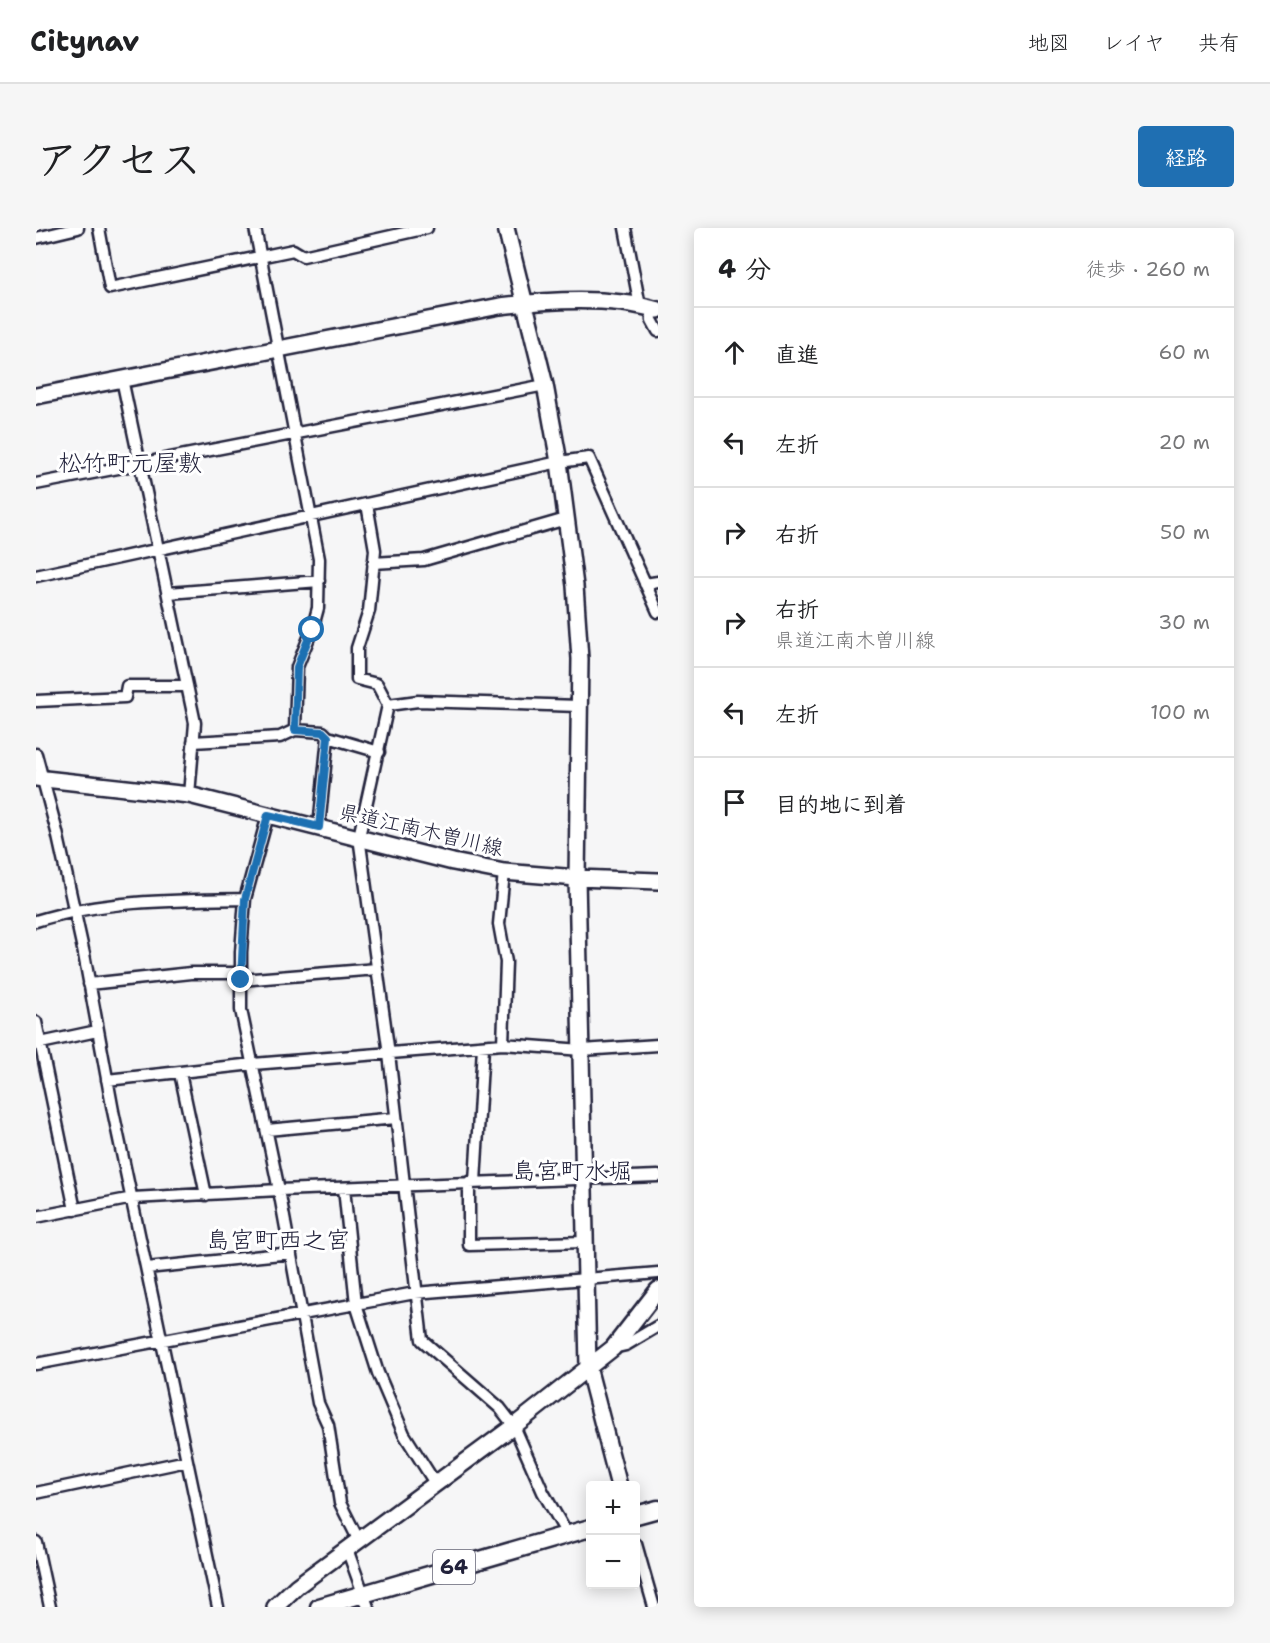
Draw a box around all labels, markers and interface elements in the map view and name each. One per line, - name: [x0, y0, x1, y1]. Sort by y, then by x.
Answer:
- text: Citynav: [30, 22, 139, 60]
- text: 地図: [1028, 29, 1070, 57]
- text: レイヤ: [1103, 29, 1165, 57]
- text: 共有: [1198, 29, 1240, 57]
- button: 経路: [1138, 126, 1234, 187]
- text: アクセス: [36, 131, 201, 187]
- text: 4 分: [718, 251, 771, 286]
- text: 徒歩 · 260 m: [1086, 256, 1210, 282]
- icon: ahead: [718, 336, 751, 369]
- text: 60 m: [1158, 339, 1210, 365]
- text: 直進: [775, 340, 819, 369]
- icon: left: [718, 426, 751, 459]
- text: 20 m: [1159, 429, 1210, 455]
- text: 左折: [775, 430, 819, 459]
- district label: 松竹町元屋敷: [58, 447, 202, 479]
- icon: right: [718, 516, 751, 549]
- text: 50 m: [1160, 519, 1210, 545]
- text: 右折: [775, 520, 819, 549]
- text: 右折: [775, 595, 819, 624]
- icon: right: [718, 606, 751, 639]
- text: 30 m: [1158, 609, 1210, 635]
- route start: [298, 616, 324, 642]
- text: 県道江南木曽川線: [775, 627, 935, 653]
- icon: left: [718, 696, 751, 729]
- text: 100 m: [1150, 699, 1210, 725]
- text: 左折: [775, 700, 819, 729]
- icon: arrive: [718, 786, 751, 819]
- text: 目的地に到着: [775, 790, 907, 819]
- street label: 県道江南木曽川線: [336, 797, 506, 863]
- route end: [227, 966, 253, 992]
- district label: 島宮町水堀: [512, 1155, 632, 1187]
- district label: 島宮町西之宮: [206, 1224, 350, 1256]
- map controls: [586, 1481, 640, 1589]
- button: +: [586, 1481, 640, 1535]
- button: −: [586, 1535, 640, 1589]
- road number: 64: [433, 1550, 475, 1584]

